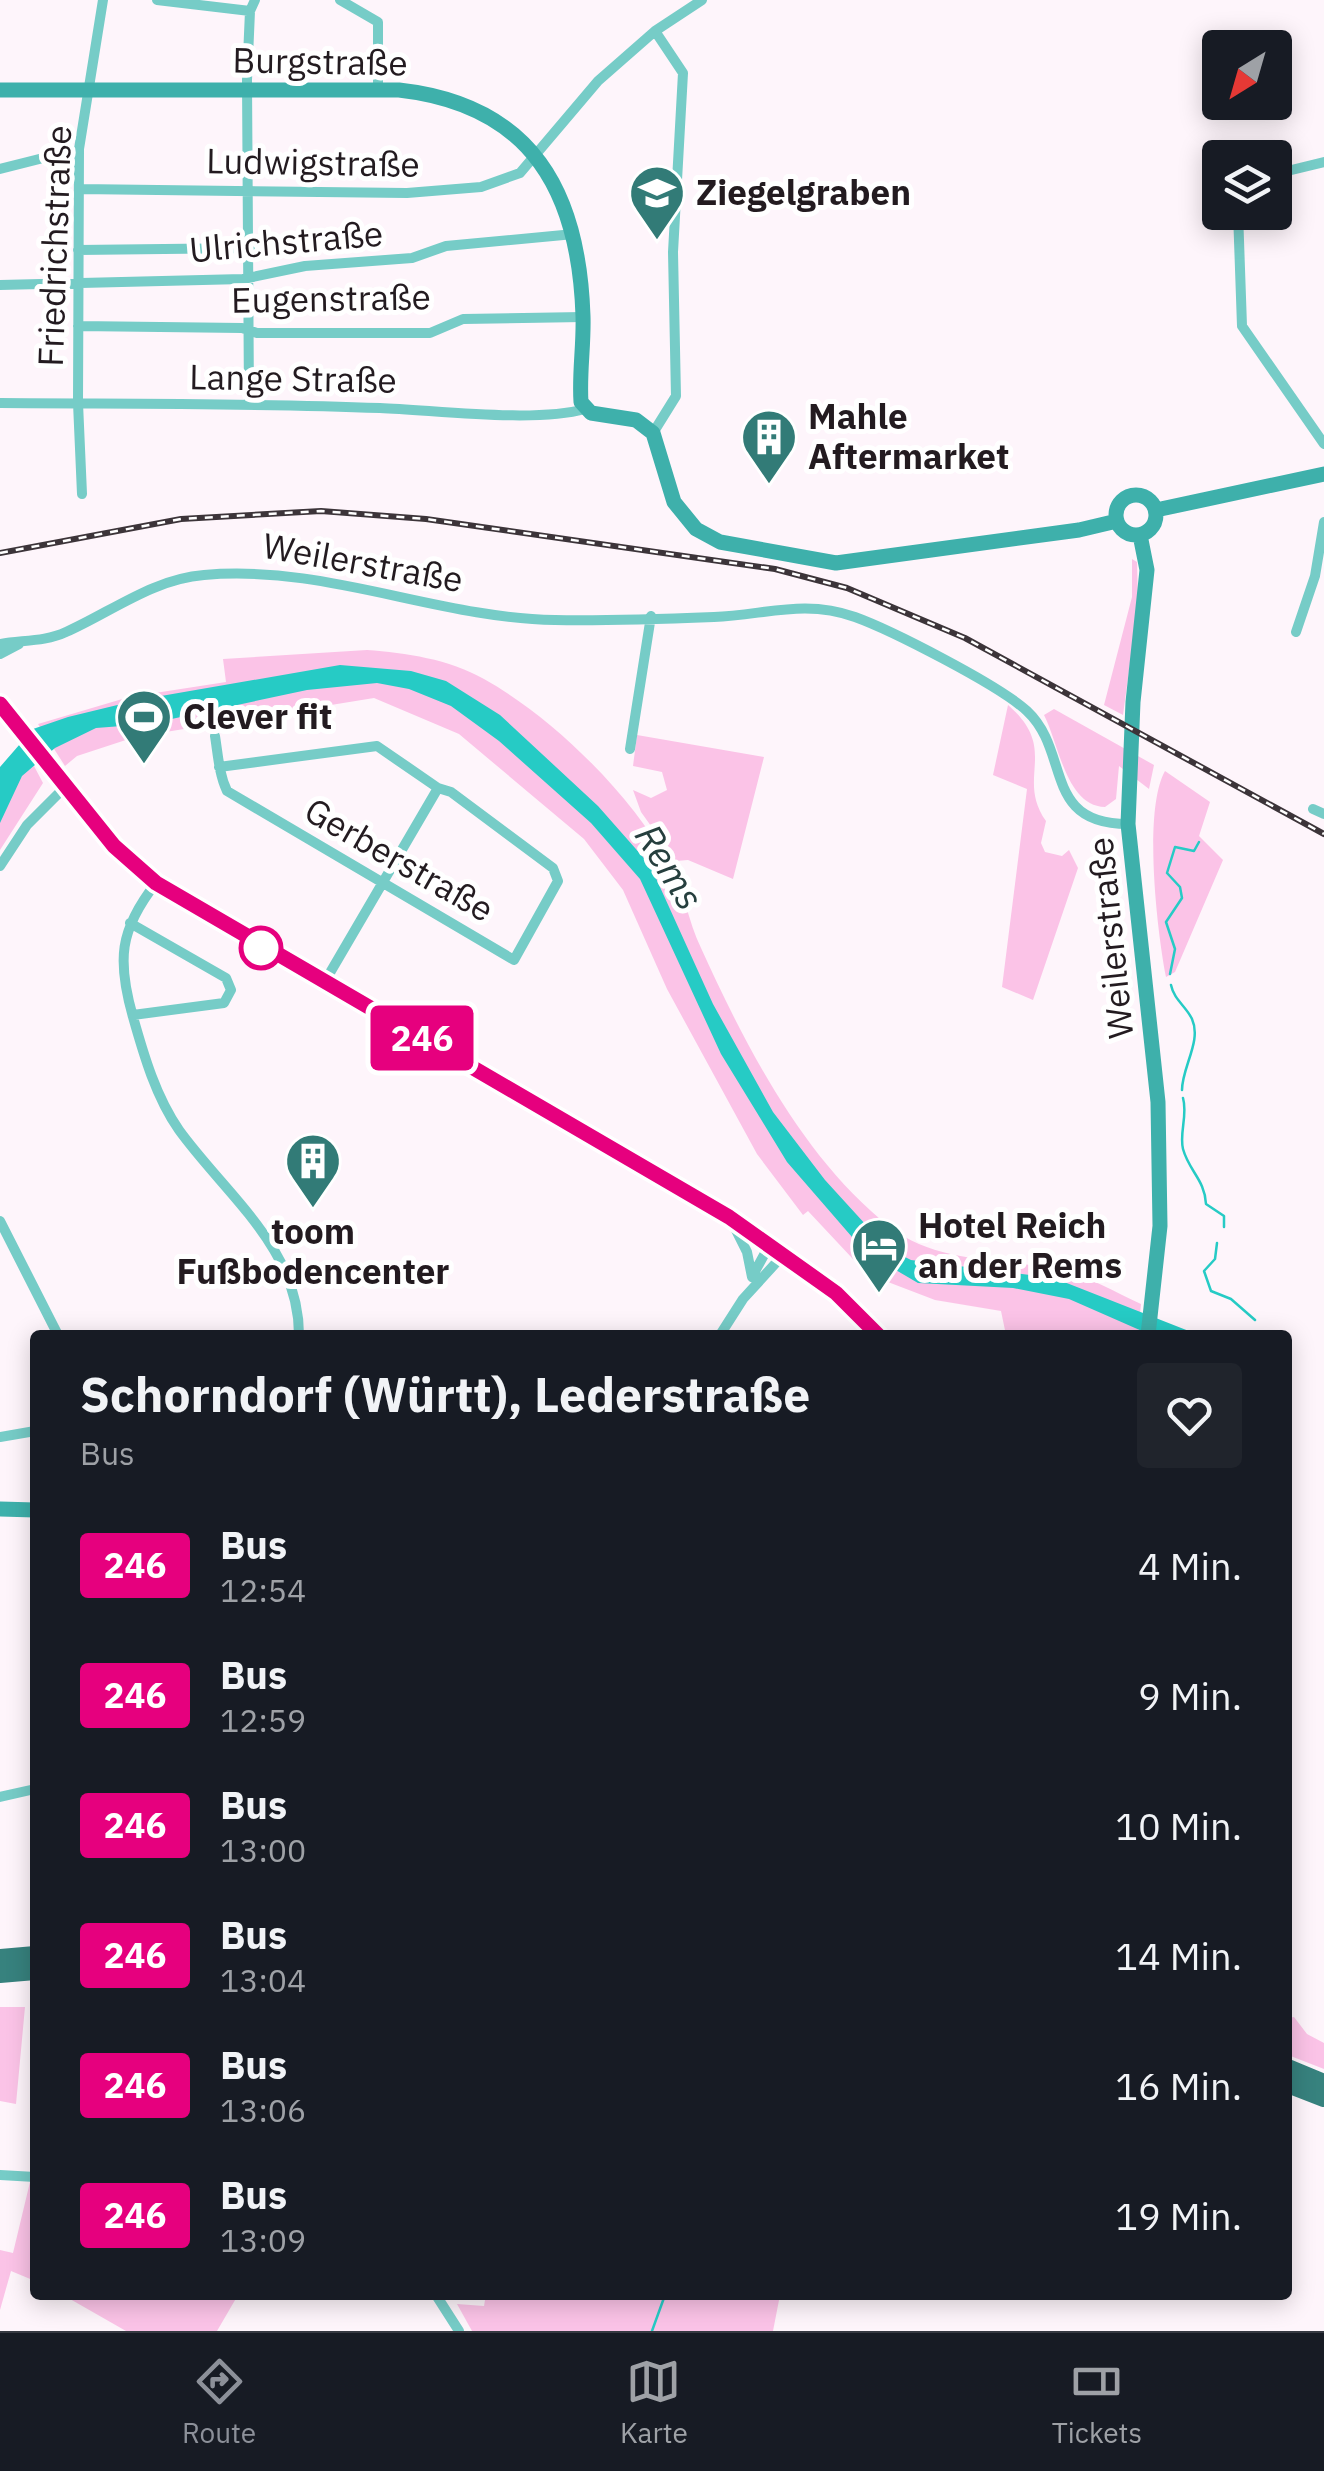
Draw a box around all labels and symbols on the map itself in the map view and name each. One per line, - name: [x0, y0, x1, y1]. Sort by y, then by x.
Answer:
- north arrow: [1202, 30, 1292, 120]
- street label: Burgstraße: [232, 36, 408, 86]
- street label: Friedrichstraße: [27, 125, 81, 367]
- street label: Ludwigstraße: [206, 137, 420, 187]
- school or university icon: Ziegelgraben: [627, 163, 687, 242]
- place label: Ziegelgraben: [696, 169, 911, 215]
- street label: Ulrichstraße: [187, 210, 385, 272]
- street label: Eugenstraße: [231, 273, 431, 323]
- street label: Lange Straße: [189, 353, 397, 403]
- place label: Mahle Aftermarket: [808, 393, 1009, 479]
- building icon: Mahle Aftermarket: [739, 407, 799, 486]
- street label: Weilerstraße: [260, 522, 467, 602]
- sports icon: Clever fit: [114, 687, 174, 766]
- place label: Clever fit: [183, 693, 332, 739]
- street label: Gerberstraße: [297, 787, 502, 932]
- water label: Rems: [625, 814, 715, 918]
- street label: Weilerstraße: [1077, 835, 1143, 1041]
- unlabelled marker: [240, 927, 282, 969]
- line badge: 246: [364, 1006, 480, 1070]
- building icon: toom Fußbodencenter: [283, 1131, 343, 1210]
- place label: Hotel Reich an der Rems: [918, 1202, 1122, 1288]
- place label: toom Fußbodencenter: [176, 1208, 450, 1294]
- hotel icon: Hotel Reich an der Rems: [849, 1216, 909, 1295]

